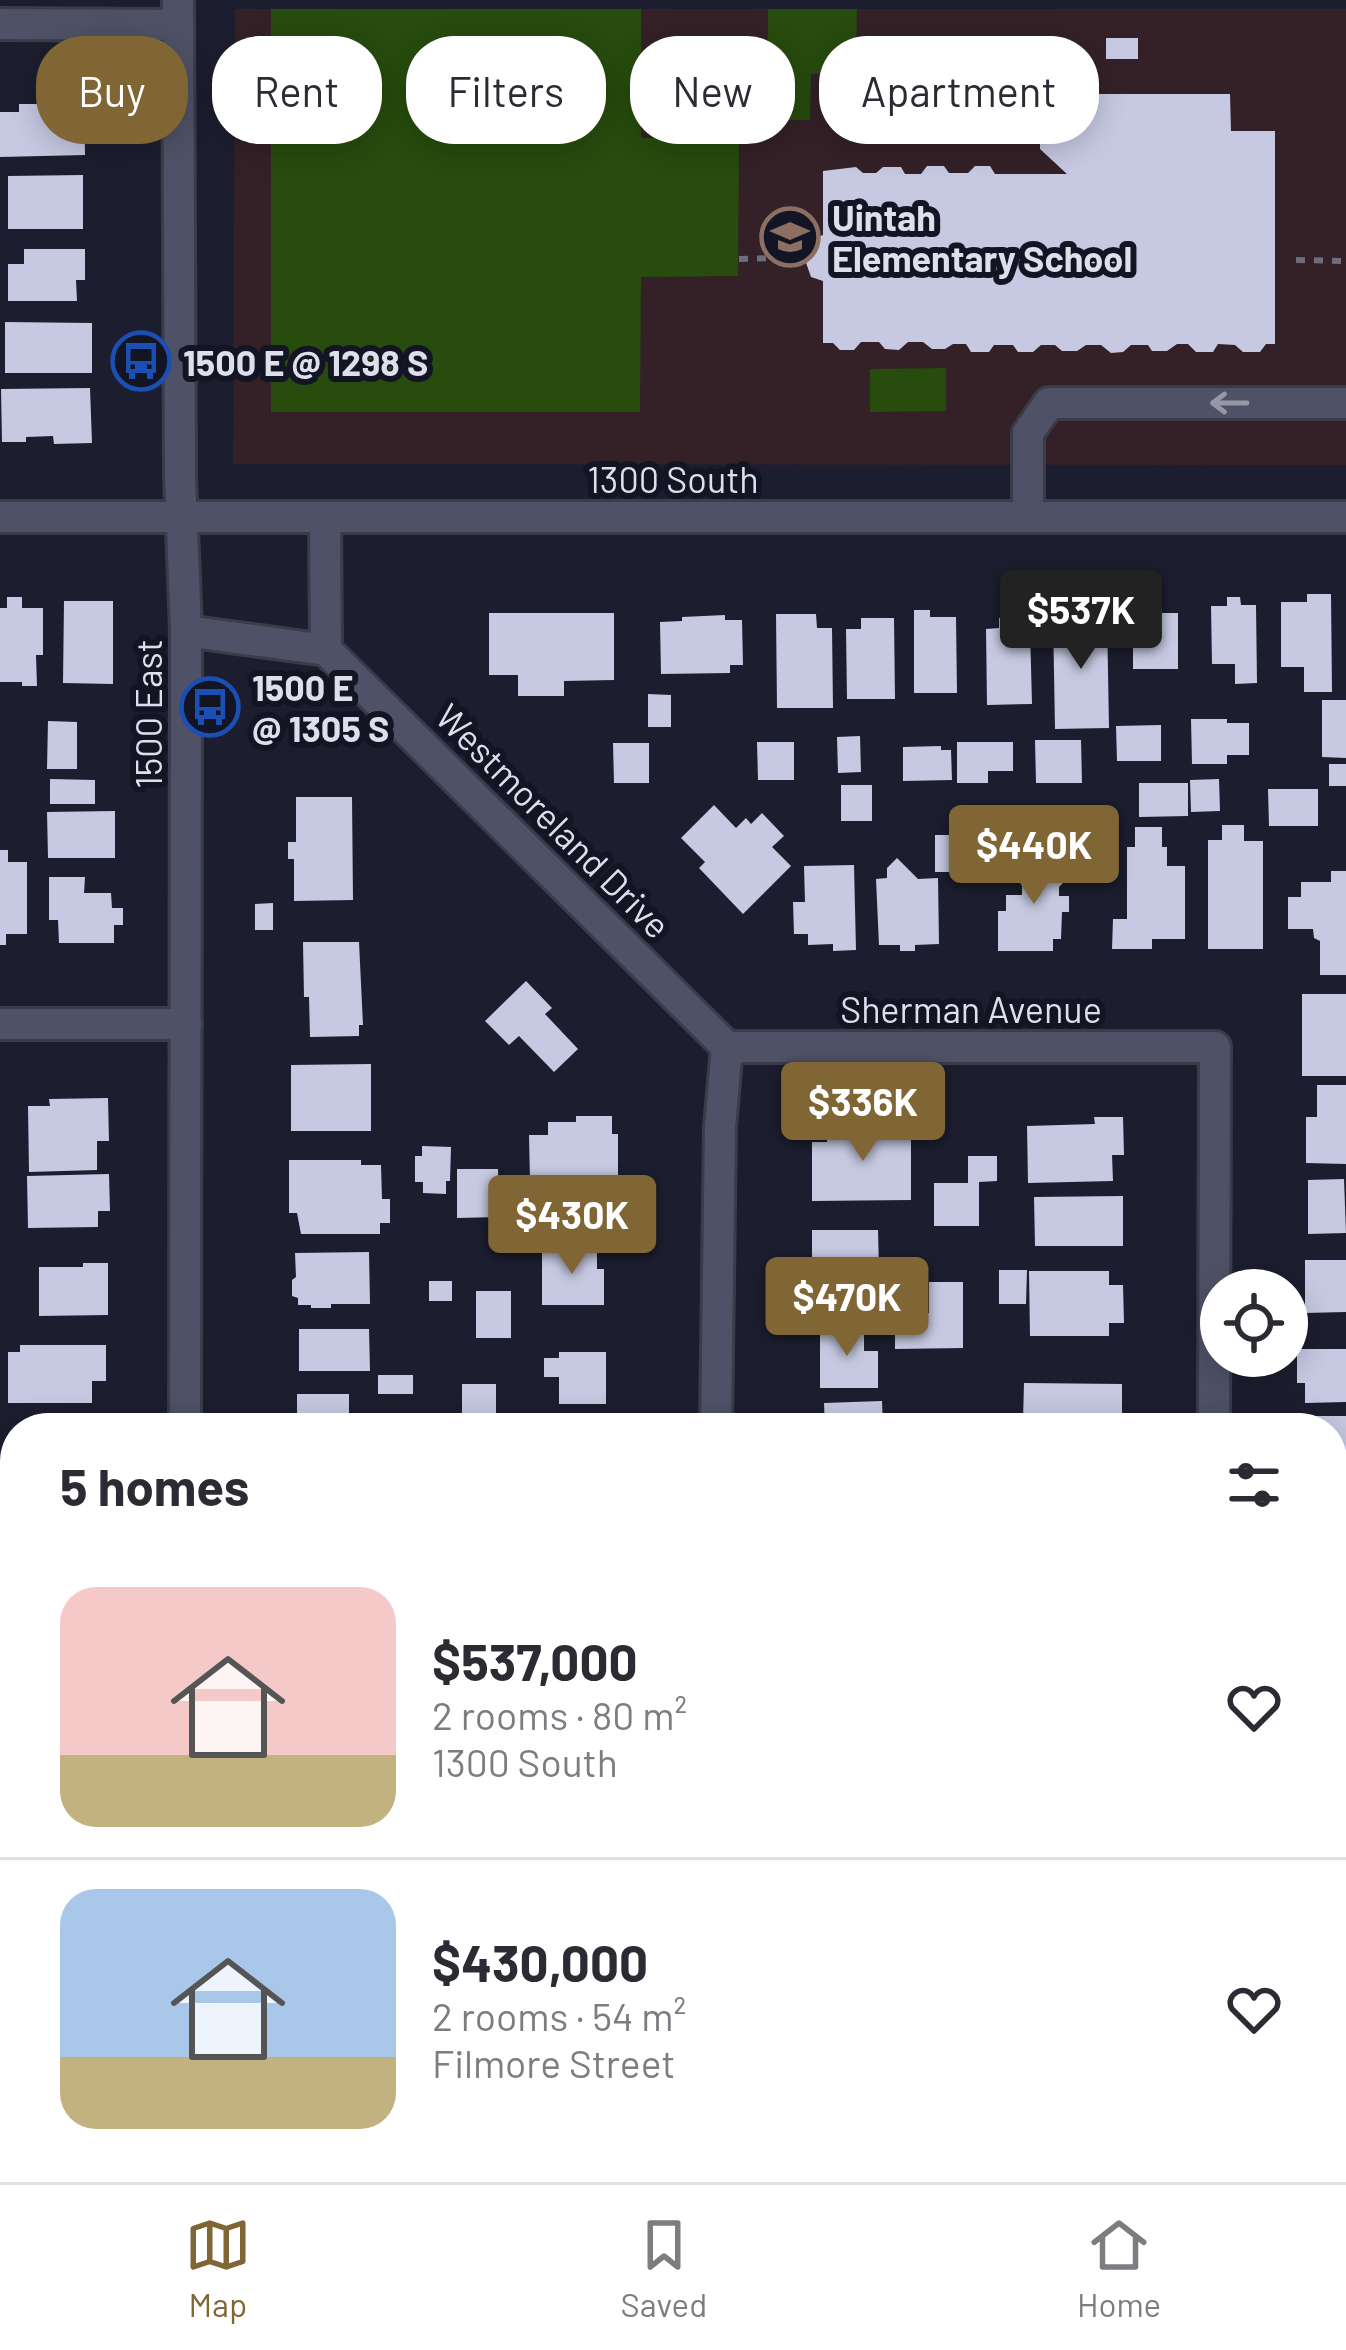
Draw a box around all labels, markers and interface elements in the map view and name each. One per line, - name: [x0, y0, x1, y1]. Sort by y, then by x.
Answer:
- chip: Buy: [36, 36, 188, 144]
- chip: Rent: [212, 36, 382, 144]
- chip: Filters: [406, 36, 606, 144]
- chip: New: [630, 36, 795, 144]
- chip: Apartment: [819, 36, 1099, 144]
- place label: Uintah Elementary School: [832, 195, 1132, 279]
- school or university icon: Uintah Elementary School: [759, 206, 821, 268]
- bus stop icon: 1500 E @ 1298 S: [110, 330, 172, 392]
- place label: 1500 E @ 1298 S: [183, 340, 428, 383]
- one-way arrow: [1210, 392, 1249, 414]
- street label: 1300 South: [587, 457, 759, 500]
- pin: $537K: [997, 570, 1165, 672]
- text: $537K: [1027, 585, 1135, 632]
- street label: 1500 East: [126, 639, 169, 789]
- place label: 1500 E @ 1305 S: [252, 665, 389, 749]
- bus stop icon: 1500 E @ 1305 S: [179, 676, 241, 738]
- street label: Westmoreland Drive: [428, 694, 680, 946]
- pin: $440K: [950, 805, 1118, 907]
- text: $440K: [976, 820, 1092, 867]
- street label: Sherman Avenue: [840, 987, 1102, 1030]
- pin: $336K: [779, 1062, 947, 1164]
- text: $336K: [808, 1077, 918, 1124]
- pin: $430K: [488, 1175, 656, 1277]
- text: $430K: [515, 1190, 629, 1237]
- pin: $470K: [763, 1257, 931, 1359]
- map controls: [1200, 1269, 1308, 1377]
- button: locate: [1200, 1269, 1308, 1377]
- text: $470K: [792, 1272, 902, 1319]
- icon: filters: [1221, 1452, 1287, 1518]
- text: 5 homes: [60, 1455, 249, 1516]
- text: $537,000: [432, 1630, 638, 1691]
- icon: home: [156, 1635, 300, 1779]
- icon: heart: [1221, 1674, 1287, 1740]
- text: 2 rooms · 80 m²: [432, 1691, 687, 1738]
- text: 1300 South: [432, 1738, 618, 1785]
- text: $430,000: [432, 1931, 648, 1992]
- icon: home: [156, 1937, 300, 2081]
- icon: heart: [1221, 1976, 1287, 2042]
- text: 2 rooms · 54 m²: [432, 1992, 686, 2039]
- text: Filmore Street: [432, 2039, 675, 2086]
- tab: Map: [185, 2212, 251, 2324]
- tab: Saved: [621, 2212, 707, 2324]
- tab: Home: [1077, 2212, 1161, 2324]

